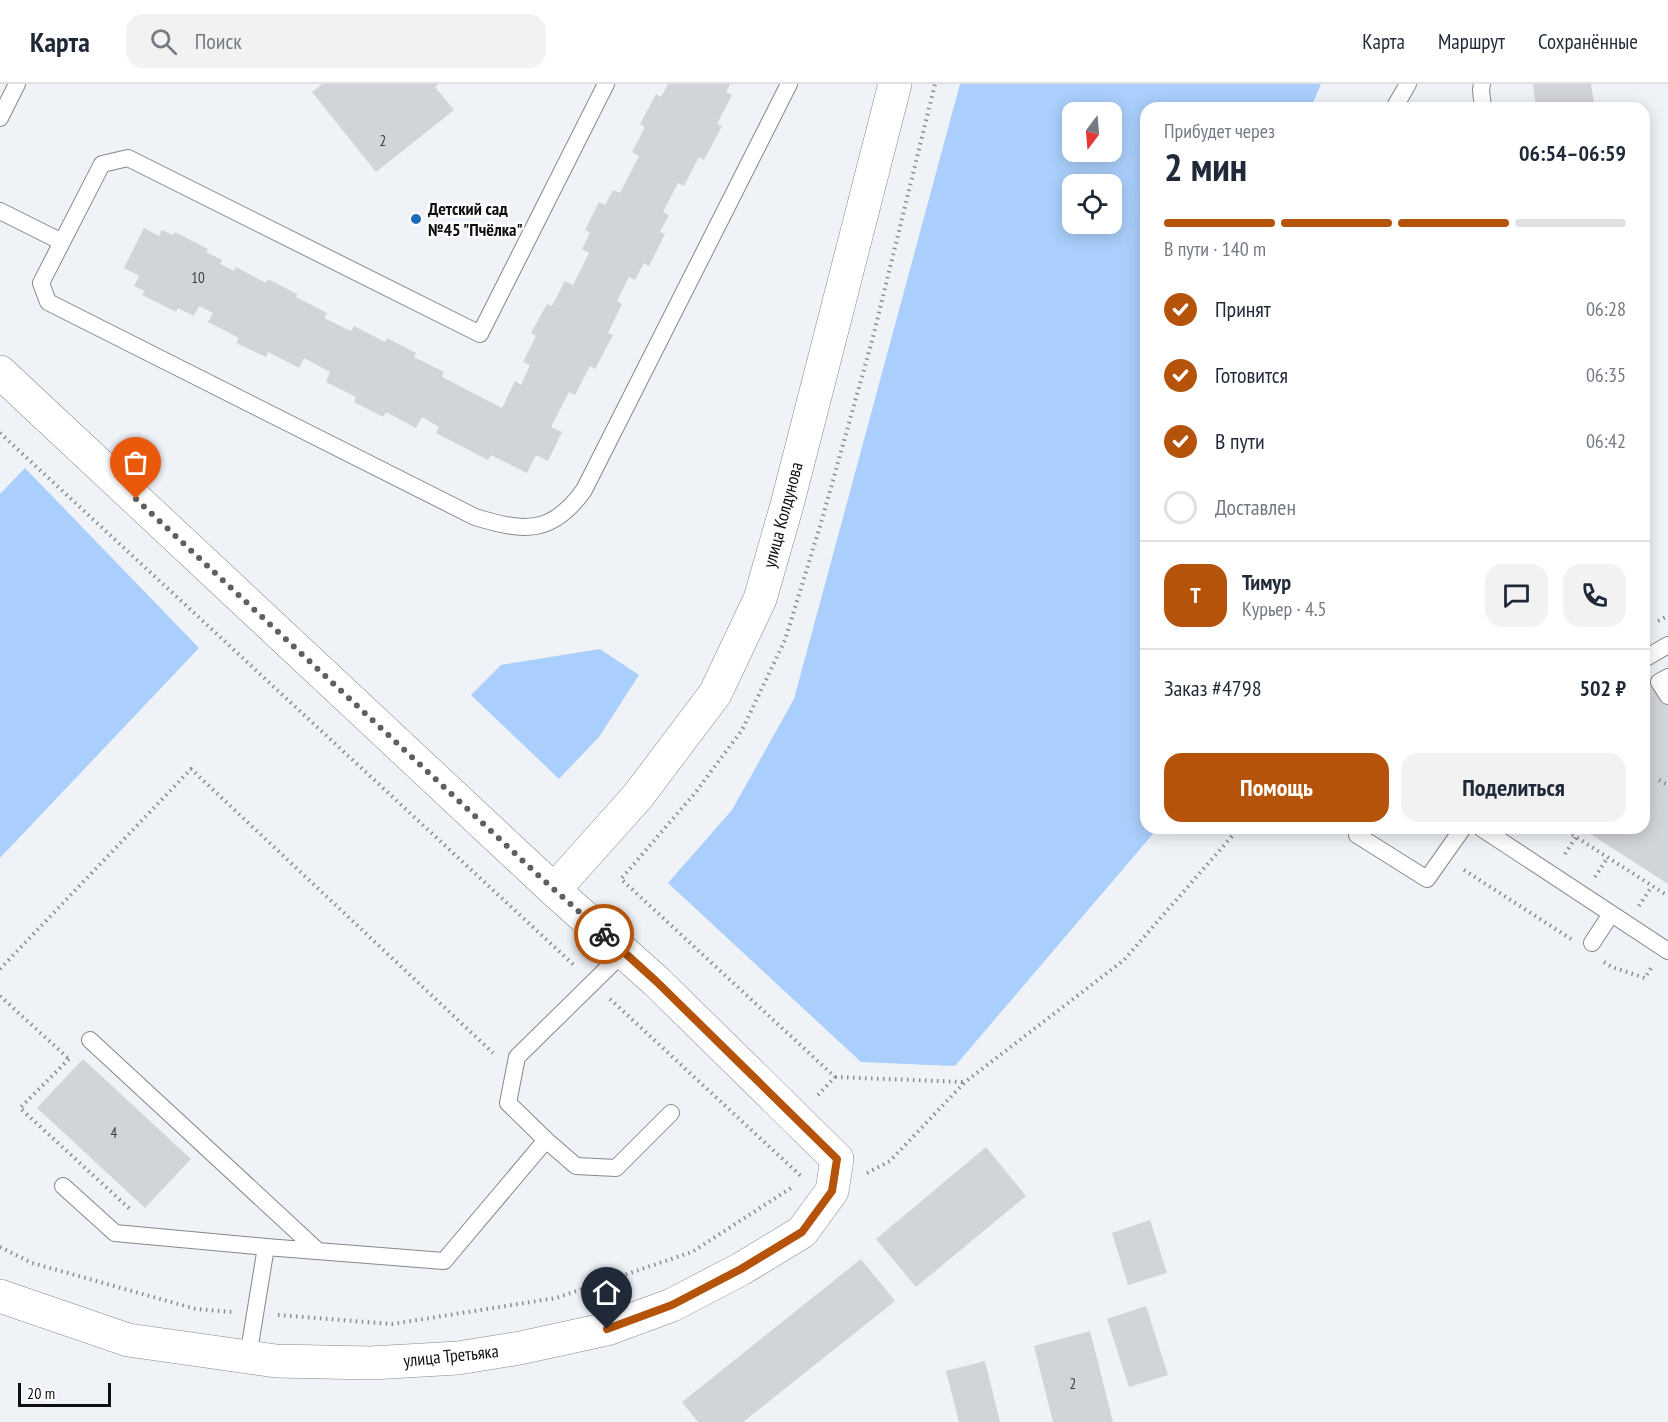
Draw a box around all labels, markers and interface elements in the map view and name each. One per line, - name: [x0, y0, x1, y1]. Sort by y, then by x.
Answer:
- search box: [126, 14, 546, 68]
- text: Карта: [30, 23, 90, 60]
- icon: search: [147, 25, 180, 58]
- text: Поиск: [195, 27, 242, 55]
- text: Карта: [1362, 28, 1405, 55]
- text: Маршрут: [1438, 28, 1505, 55]
- text: Сохранённые: [1538, 28, 1638, 55]
- north arrow: [1062, 102, 1122, 162]
- map controls: [1062, 102, 1122, 234]
- text: Прибудет через: [1164, 118, 1275, 144]
- house number: 2: [380, 131, 386, 150]
- text: 06:54–06:59: [1519, 139, 1626, 167]
- text: 2 мин: [1164, 141, 1247, 192]
- button: locate: [1062, 174, 1122, 234]
- place label: Детский сад №45 "Пчёлка": [428, 197, 523, 241]
- marker: Детский сад №45 "Пчёлка": [409, 212, 423, 226]
- text: В пути · 140 m: [1164, 236, 1266, 262]
- house number: 10: [191, 268, 205, 287]
- icon: check: [1164, 293, 1197, 326]
- text: Принят: [1215, 295, 1271, 323]
- text: 06:28: [1586, 296, 1626, 322]
- icon: check: [1164, 359, 1197, 392]
- text: Готовится: [1215, 361, 1288, 389]
- text: 06:35: [1586, 362, 1626, 388]
- icon: check: [1164, 425, 1197, 458]
- text: В пути: [1215, 427, 1265, 455]
- text: 06:42: [1586, 428, 1626, 454]
- pin: [110, 437, 161, 499]
- icon: bag: [119, 446, 152, 479]
- street label: улица Колдунова: [757, 459, 808, 570]
- text: Доставлен: [1215, 493, 1296, 521]
- button: chat: [1485, 564, 1548, 627]
- button: phone: [1563, 564, 1626, 627]
- text: Тимур: [1242, 568, 1291, 596]
- text: Т: [1190, 581, 1201, 609]
- text: Курьер · 4.5: [1242, 596, 1327, 622]
- text: Заказ #4798: [1164, 674, 1262, 702]
- text: 502 ₽: [1579, 674, 1626, 702]
- button: Помощь: [1164, 753, 1389, 822]
- button: Поделиться: [1401, 753, 1626, 822]
- courier: [574, 904, 634, 964]
- icon: bike: [588, 918, 621, 951]
- house number: 4: [111, 1123, 118, 1142]
- pin: [581, 1267, 632, 1329]
- icon: home: [590, 1276, 623, 1309]
- street label: улица Третьяка: [402, 1339, 500, 1372]
- house number: 2: [1070, 1374, 1076, 1393]
- scale bar: [18, 1380, 111, 1408]
- text: 20 m: [27, 1383, 55, 1403]

